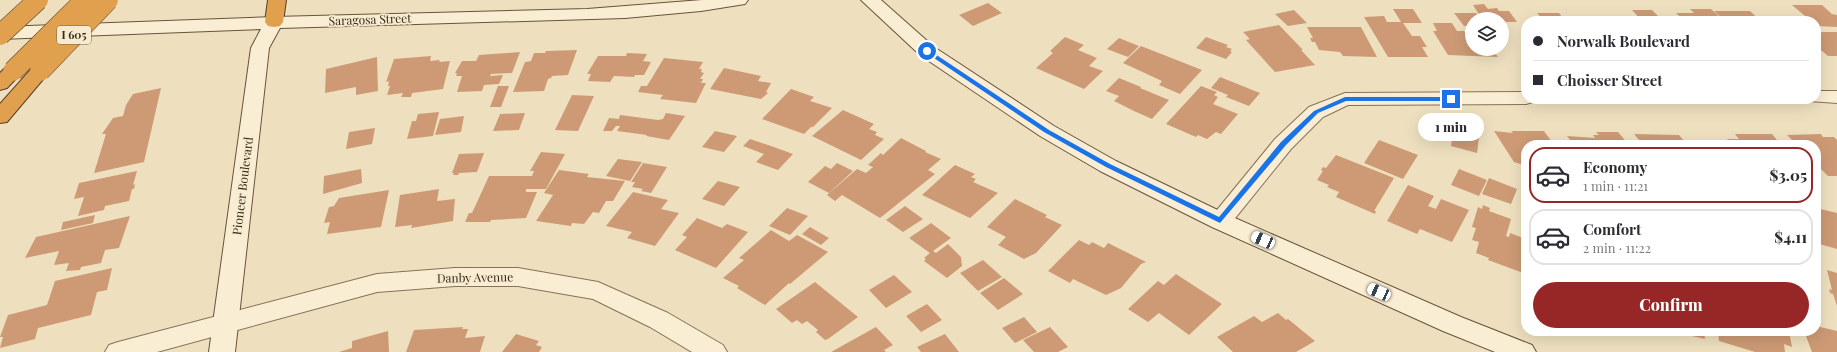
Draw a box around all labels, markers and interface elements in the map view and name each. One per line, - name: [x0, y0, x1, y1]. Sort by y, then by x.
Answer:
- street label: Saragosa Street: [328, 10, 412, 28]
- map controls: [1465, 12, 1509, 56]
- button: layers: [1465, 12, 1509, 56]
- road number: I 605: [57, 26, 91, 44]
- text: Norwalk Boulevard: [1557, 31, 1690, 51]
- route start: [918, 42, 936, 60]
- text: Choisser Street: [1557, 70, 1663, 90]
- route end: [1442, 90, 1460, 108]
- callout: 1 min: [1418, 113, 1484, 141]
- text: 1 min: [1435, 118, 1467, 135]
- street label: Pioneer Boulevard: [228, 136, 256, 236]
- icon: car: [1535, 157, 1571, 193]
- text: Economy: [1583, 157, 1647, 177]
- text: $3.05: [1770, 165, 1807, 185]
- text: 1 min · 11:21: [1583, 177, 1648, 194]
- icon: car: [1535, 219, 1571, 255]
- text: Comfort: [1583, 219, 1641, 239]
- text: $4.11: [1774, 227, 1807, 247]
- car: [1250, 230, 1276, 250]
- text: 2 min · 11:22: [1583, 239, 1651, 256]
- street label: Danby Avenue: [437, 268, 513, 286]
- car: [1366, 282, 1392, 302]
- button: Confirm: [1533, 282, 1809, 328]

